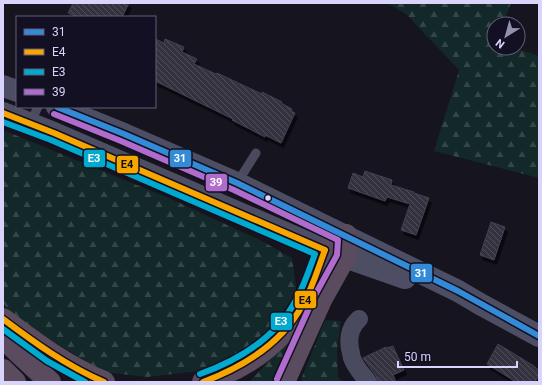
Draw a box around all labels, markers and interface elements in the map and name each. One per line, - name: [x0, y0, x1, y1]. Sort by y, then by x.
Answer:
- legend: [16, 16, 156, 108]
- north arrow: [486, 16, 526, 56]
- text: 31: [52, 25, 66, 39]
- text: N: [493, 36, 507, 51]
- text: E4: [52, 45, 66, 59]
- text: E3: [52, 65, 66, 79]
- text: 39: [52, 85, 66, 99]
- line badge: E3: [83, 149, 106, 168]
- line badge: 31: [169, 149, 192, 168]
- text: E3: [88, 152, 100, 165]
- text: 31: [174, 152, 186, 165]
- line badge: E4: [116, 155, 139, 174]
- text: E4: [121, 158, 134, 171]
- line badge: 39: [205, 173, 228, 192]
- text: 39: [210, 176, 222, 189]
- unlabelled marker: [263, 193, 273, 203]
- line badge: 31: [410, 263, 433, 283]
- text: 31: [415, 267, 427, 280]
- line badge: E4: [294, 290, 317, 309]
- text: E4: [299, 294, 312, 307]
- line badge: E3: [270, 312, 293, 331]
- text: E3: [275, 315, 287, 328]
- scale bar: [398, 343, 517, 369]
- text: 50 m: [404, 350, 431, 364]

